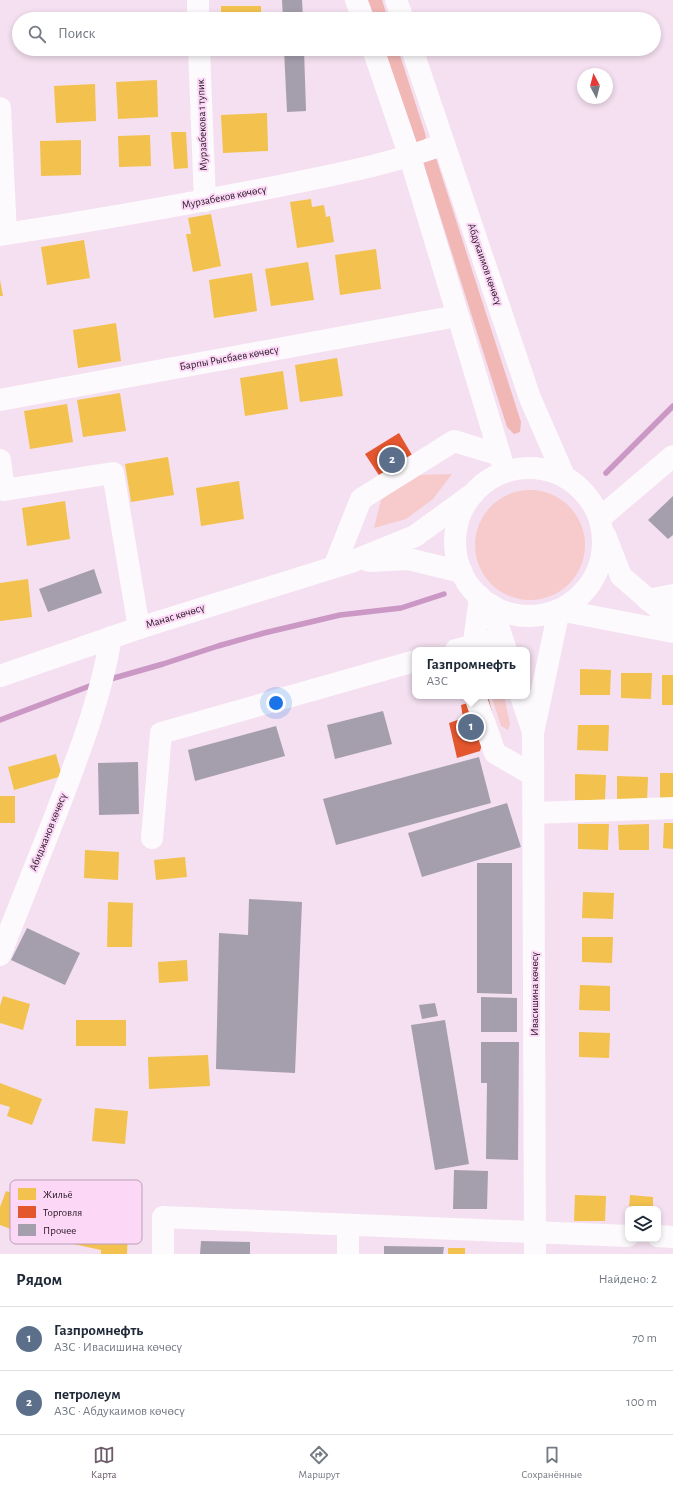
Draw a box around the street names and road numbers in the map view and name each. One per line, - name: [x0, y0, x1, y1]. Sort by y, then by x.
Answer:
- street label: Мурзабекова 1 тупик: [195, 79, 209, 171]
- street label: Мурзабеков көчөсү: [181, 183, 268, 211]
- street label: Абдукаимов көчөсү: [466, 221, 504, 307]
- street label: Барпы Рысбаев көчөсү: [179, 344, 280, 372]
- street label: Манас көчөсү: [144, 602, 206, 630]
- street label: Абиджанов көчөсү: [27, 791, 69, 872]
- street label: Ивасишина көчөсү: [529, 952, 540, 1036]

